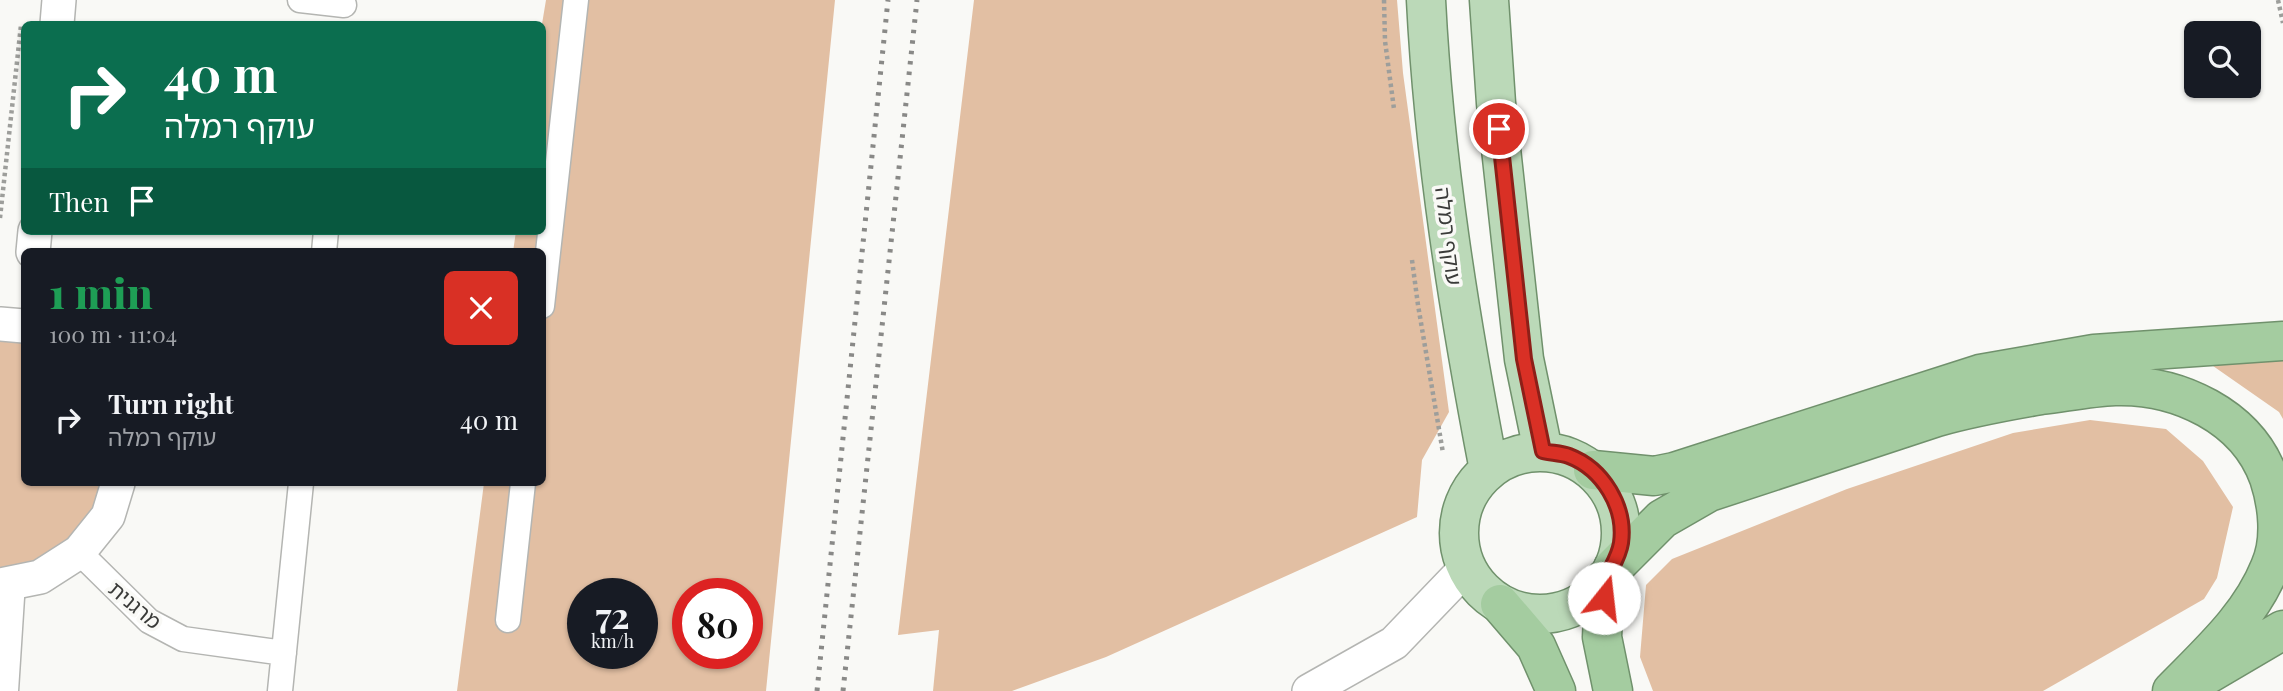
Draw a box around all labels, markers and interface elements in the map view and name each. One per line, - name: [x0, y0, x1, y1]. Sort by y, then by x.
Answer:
- map controls: [2184, 21, 2261, 98]
- button: search: [2184, 21, 2261, 98]
- text: 40 m: [164, 40, 277, 105]
- icon: right: [49, 49, 140, 140]
- pin: [1469, 99, 1529, 159]
- text: עוקף רמלה: [164, 103, 315, 146]
- icon: arrive: [1480, 110, 1518, 148]
- icon: arrive: [123, 182, 161, 220]
- text: Then: [49, 184, 109, 219]
- street label: עוקף רמלה: [1430, 185, 1470, 287]
- text: 1 min: [49, 264, 153, 320]
- button: close: [444, 271, 518, 345]
- text: 100 m · 11:04: [49, 318, 177, 349]
- text: Turn right: [108, 386, 234, 421]
- icon: right: [49, 401, 87, 439]
- text: 40 m: [460, 402, 518, 437]
- text: עוקף רמלה: [108, 421, 216, 452]
- position arrow: [1567, 561, 1641, 635]
- street label: מרגנית: [104, 574, 168, 634]
- speed limit sign: 80: [672, 578, 763, 669]
- text: 72: [595, 591, 630, 638]
- text: km/h: [591, 629, 634, 653]

